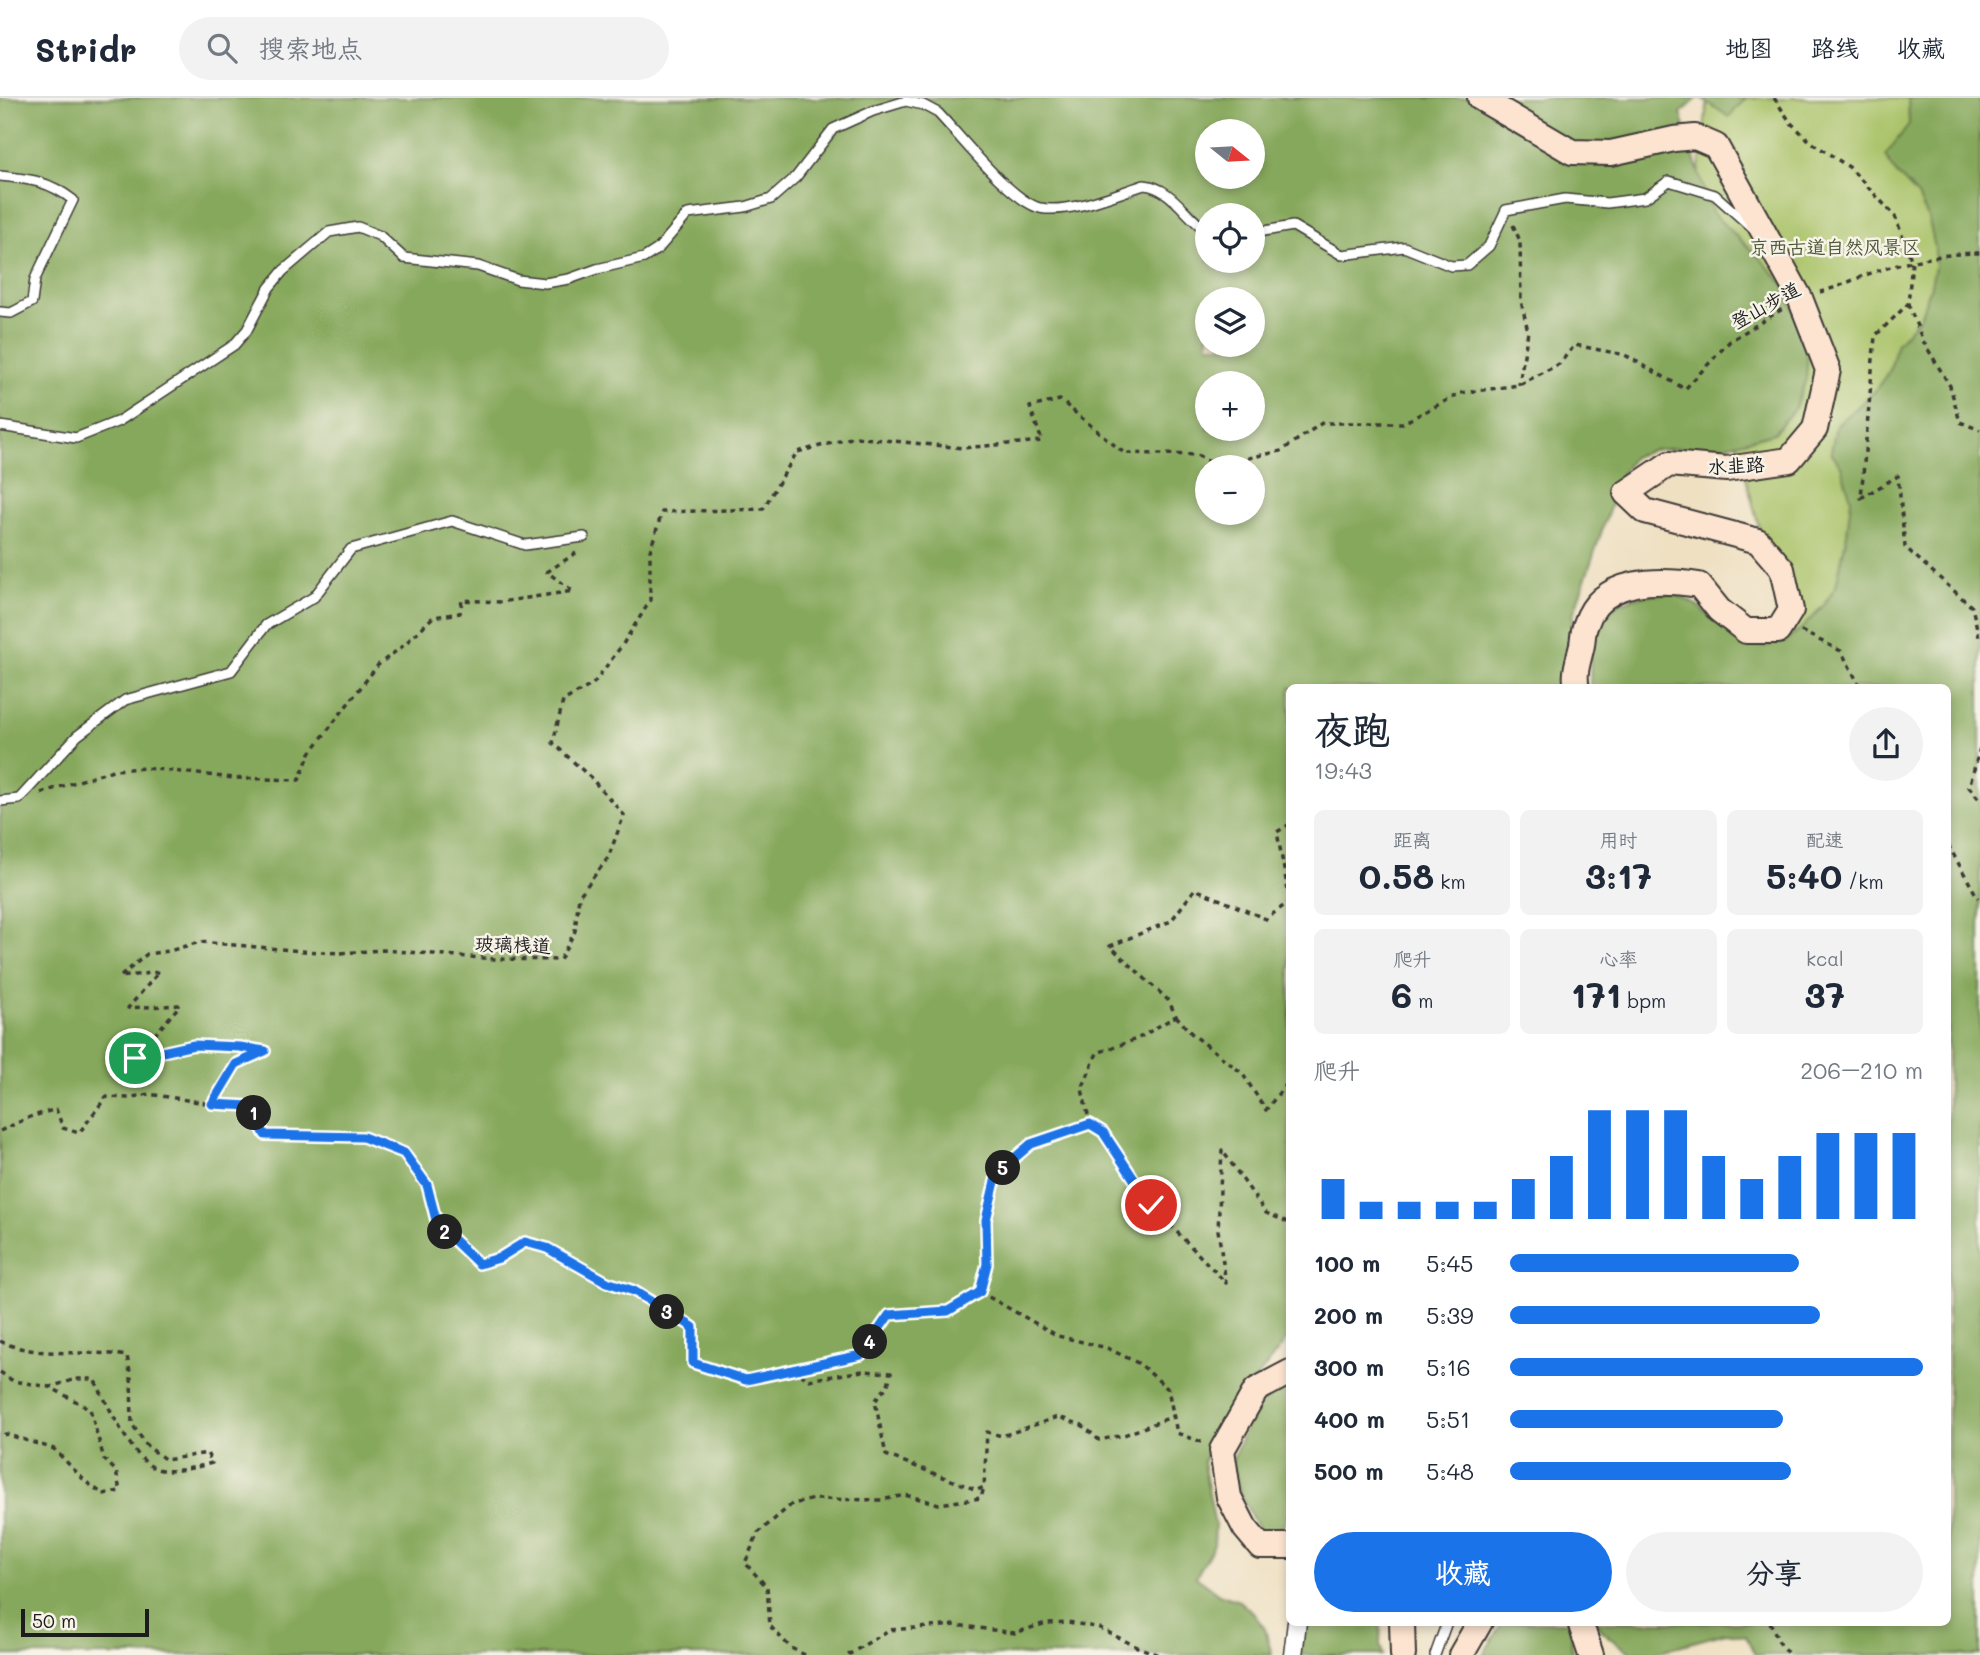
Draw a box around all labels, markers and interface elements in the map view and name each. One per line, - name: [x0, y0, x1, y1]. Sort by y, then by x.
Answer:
- search box: [179, 17, 669, 80]
- text: Stridr: [35, 27, 137, 70]
- icon: search: [203, 29, 241, 67]
- text: 搜索地点: [259, 31, 363, 65]
- text: 地图: [1725, 32, 1773, 63]
- text: 路线: [1811, 32, 1859, 63]
- text: 收藏: [1897, 32, 1945, 63]
- north arrow: [1195, 119, 1265, 189]
- map controls: [1195, 119, 1265, 525]
- button: locate: [1195, 203, 1265, 273]
- park label: 京西古道自然风景区: [1749, 234, 1921, 259]
- street label: 登山步道: [1726, 276, 1804, 334]
- button: layers: [1195, 287, 1265, 357]
- button: +: [1195, 371, 1265, 441]
- street label: 水韭路: [1707, 451, 1765, 479]
- button: −: [1195, 455, 1265, 525]
- text: 夜跑: [1314, 704, 1390, 754]
- button: share: [1849, 707, 1923, 781]
- text: 19:43: [1314, 755, 1372, 785]
- text: 距离: [1393, 827, 1431, 852]
- text: 用时: [1599, 827, 1638, 852]
- text: 配速: [1806, 827, 1844, 852]
- text: 0.58: [1359, 852, 1434, 898]
- text: 3:17: [1585, 852, 1652, 898]
- text: 5:40: [1766, 852, 1842, 898]
- text: km: [1434, 869, 1466, 894]
- text: /km: [1842, 869, 1884, 894]
- street label: 玻璃栈道: [475, 930, 551, 958]
- text: 爬升: [1393, 946, 1431, 971]
- text: 心率: [1599, 946, 1638, 971]
- text: kcal: [1806, 946, 1844, 971]
- text: 6: [1391, 971, 1412, 1017]
- text: 171: [1571, 971, 1621, 1017]
- text: 37: [1805, 971, 1845, 1017]
- text: m: [1412, 988, 1433, 1013]
- text: bpm: [1621, 988, 1666, 1013]
- pin: [105, 1028, 165, 1088]
- icon: arrive: [116, 1039, 154, 1077]
- text: 爬升: [1314, 1055, 1360, 1085]
- text: 206–210 m: [1800, 1055, 1923, 1085]
- pin: 1: [236, 1096, 272, 1130]
- text: 1: [249, 1100, 258, 1125]
- pin: 5: [986, 1150, 1020, 1186]
- text: 5: [997, 1155, 1008, 1180]
- pin: [1121, 1175, 1181, 1235]
- icon: check: [1132, 1186, 1170, 1224]
- pin: 2: [428, 1214, 462, 1250]
- text: 2: [439, 1219, 450, 1244]
- text: 100 m: [1314, 1248, 1380, 1278]
- text: 5:45: [1426, 1248, 1473, 1278]
- pin: 3: [650, 1294, 684, 1330]
- text: 3: [661, 1299, 672, 1324]
- text: 200 m: [1314, 1300, 1383, 1330]
- text: 5:39: [1426, 1300, 1474, 1330]
- pin: 4: [852, 1324, 888, 1360]
- text: 4: [863, 1329, 876, 1354]
- text: 300 m: [1314, 1352, 1384, 1382]
- text: 5:16: [1426, 1352, 1471, 1382]
- text: 400 m: [1314, 1404, 1385, 1434]
- text: 5:51: [1426, 1404, 1470, 1434]
- text: 500 m: [1314, 1456, 1384, 1486]
- text: 5:48: [1426, 1456, 1474, 1486]
- button: 收藏: [1314, 1532, 1612, 1612]
- button: 分享: [1626, 1532, 1923, 1612]
- scale bar: [21, 1606, 149, 1638]
- text: 50 m: [32, 1608, 76, 1633]

